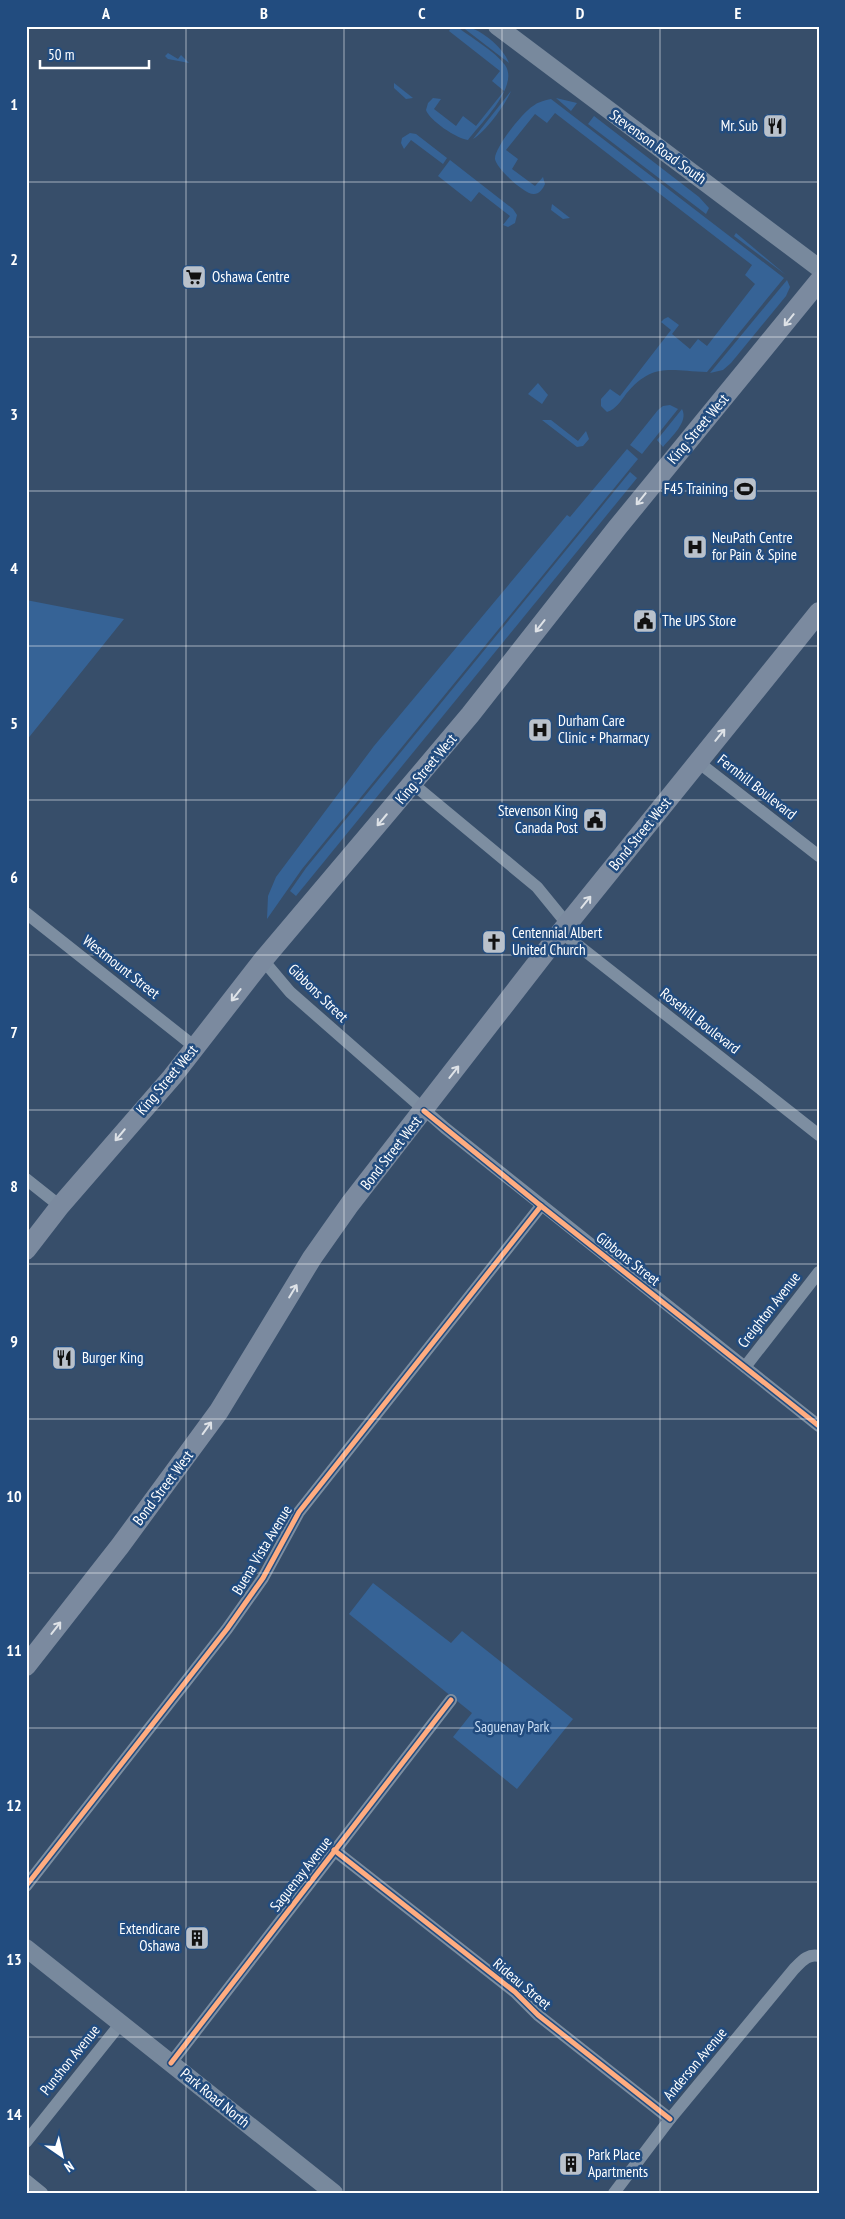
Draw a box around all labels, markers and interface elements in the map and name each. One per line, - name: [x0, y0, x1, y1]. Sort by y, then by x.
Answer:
- text: A: [101, 3, 111, 23]
- text: B: [260, 3, 268, 23]
- text: C: [418, 3, 426, 23]
- text: D: [576, 3, 585, 23]
- text: E: [735, 3, 742, 23]
- scale bar: [40, 38, 149, 70]
- text: 50 m: [48, 45, 74, 64]
- text: 1: [10, 94, 18, 114]
- street label: Stevenson Road South: [606, 105, 710, 188]
- restaurant icon: Mr. Sub: [762, 113, 788, 139]
- place label: Mr. Sub: [721, 116, 758, 135]
- text: 2: [10, 249, 18, 269]
- supermarket icon: Oshawa Centre: [181, 264, 207, 290]
- place label: Oshawa Centre: [212, 267, 290, 286]
- one-way arrow: [783, 313, 794, 326]
- street label: King Street West: [663, 390, 732, 468]
- text: 3: [10, 404, 18, 424]
- sports icon: F45 Training: [732, 476, 758, 502]
- place label: F45 Training: [664, 479, 728, 498]
- one-way arrow: [635, 492, 646, 505]
- place label: NeuPath Centre for Pain & Spine: [712, 528, 797, 564]
- hospital icon: NeuPath Centre for Pain & Spine: [682, 534, 708, 560]
- text: 4: [10, 558, 18, 578]
- public building icon: The UPS Store: [632, 608, 658, 634]
- place label: The UPS Store: [662, 611, 736, 630]
- one-way arrow: [534, 619, 545, 632]
- place label: Durham Care Clinic + Pharmacy: [558, 711, 650, 747]
- text: 5: [10, 713, 18, 733]
- hospital icon: Durham Care Clinic + Pharmacy: [527, 717, 553, 743]
- one-way arrow: [715, 728, 726, 741]
- street label: King Street West: [391, 730, 460, 808]
- street label: Fernhill Boulevard: [714, 750, 801, 823]
- street label: Bond Street West: [604, 793, 675, 874]
- place label: Stevenson King Canada Post: [498, 801, 578, 837]
- public building icon: Stevenson King Canada Post: [582, 807, 608, 833]
- one-way arrow: [377, 814, 388, 827]
- text: 6: [10, 867, 18, 887]
- one-way arrow: [580, 896, 591, 909]
- place label: Centennial Albert United Church: [512, 923, 602, 959]
- church icon: Centennial Albert United Church: [481, 929, 507, 955]
- street label: Westmount Street: [79, 931, 164, 1003]
- street label: Gibbons Street: [284, 959, 352, 1026]
- street label: Rosehill Boulevard: [657, 983, 744, 1058]
- one-way arrow: [230, 988, 241, 1001]
- text: 7: [10, 1022, 18, 1042]
- street label: King Street West: [132, 1041, 201, 1119]
- one-way arrow: [449, 1065, 459, 1079]
- street label: Bond Street West: [356, 1112, 425, 1194]
- one-way arrow: [115, 1128, 126, 1141]
- text: 8: [10, 1176, 18, 1196]
- street label: Gibbons Street: [593, 1228, 664, 1289]
- street label: Creighton Avenue: [733, 1268, 804, 1351]
- one-way arrow: [288, 1284, 298, 1298]
- text: 9: [10, 1331, 18, 1351]
- restaurant icon: Burger King: [51, 1345, 77, 1371]
- place label: Burger King: [82, 1348, 143, 1367]
- one-way arrow: [202, 1421, 212, 1435]
- street label: Bond Street West: [128, 1447, 197, 1529]
- text: 10: [6, 1486, 22, 1506]
- street label: Buena Vista Avenue: [227, 1501, 296, 1598]
- one-way arrow: [51, 1622, 62, 1635]
- text: 11: [6, 1640, 22, 1660]
- park label: Saguenay Park: [475, 1717, 550, 1736]
- text: 12: [6, 1795, 22, 1815]
- street label: Saguenay Avenue: [265, 1832, 336, 1915]
- place label: Extendicare Oshawa: [119, 1919, 180, 1955]
- building icon: Extendicare Oshawa: [184, 1925, 210, 1951]
- text: 13: [6, 1949, 22, 1969]
- street label: Rideau Street: [489, 1954, 555, 2013]
- street label: Punshon Avenue: [36, 2021, 104, 2099]
- street label: Anderson Avenue: [659, 2023, 731, 2104]
- street label: Park Road North: [177, 2064, 254, 2131]
- text: 14: [6, 2104, 22, 2124]
- north arrow: [38, 2132, 88, 2182]
- place label: Park Place Apartments: [588, 2145, 648, 2181]
- building icon: Park Place Apartments: [558, 2151, 584, 2177]
- text: N: [61, 2157, 77, 2176]

